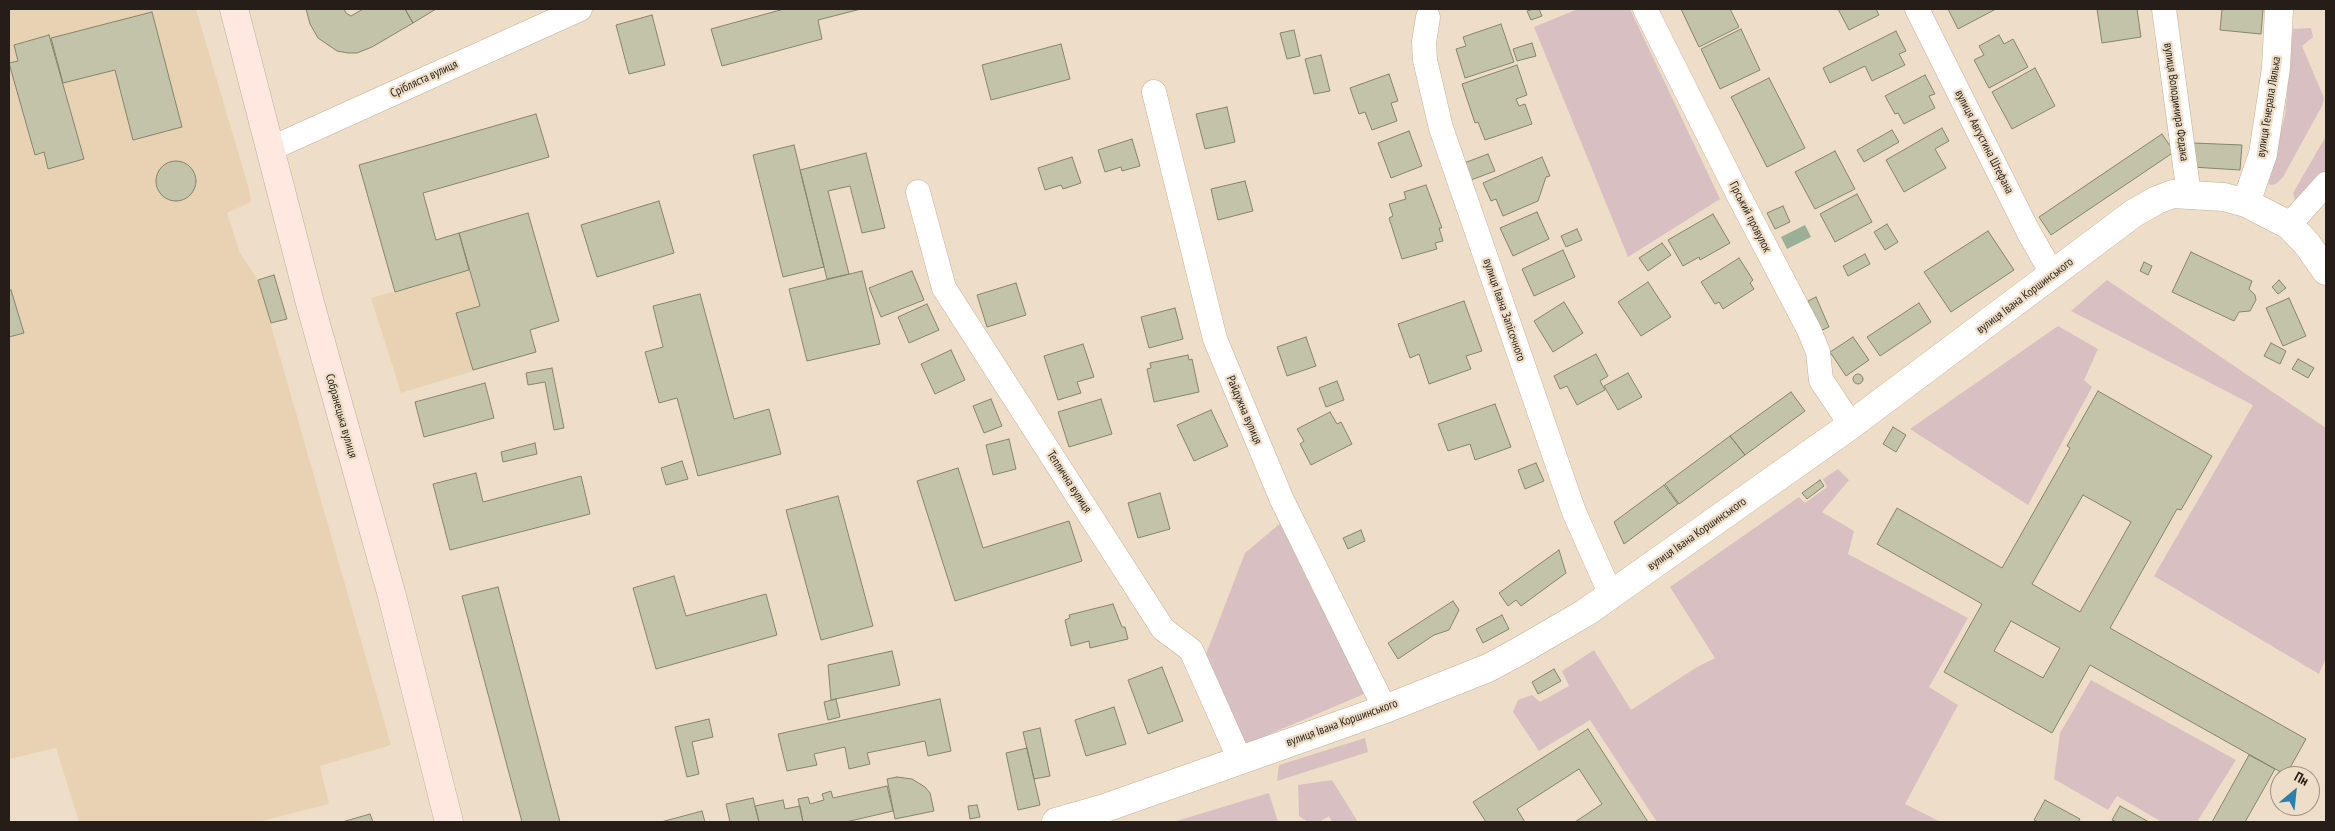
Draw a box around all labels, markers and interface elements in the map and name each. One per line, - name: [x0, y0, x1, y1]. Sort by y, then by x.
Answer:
- street label: вулиця Володимира Федака: [2161, 42, 2191, 162]
- street label: вулиця Генерала Лялька: [2254, 56, 2284, 158]
- street label: Срібляста вулиця: [388, 57, 460, 101]
- street label: вулиця Августина Штефана: [1952, 88, 2016, 196]
- street label: Гірський провулок: [1726, 179, 1774, 255]
- street label: вулиця Івана Коршинського: [1974, 255, 2076, 337]
- street label: вулиця Івана Запісочного: [1480, 257, 1528, 363]
- street label: Собранецька вулиця: [322, 372, 360, 460]
- street label: Райдужна вулиця: [1223, 373, 1265, 447]
- street label: Теплична вулиця: [1044, 448, 1094, 516]
- street label: вулиця Івана Коршинського: [1645, 494, 1749, 574]
- street label: вулиця Івана Коршинського: [1284, 696, 1400, 750]
- north arrow: [2270, 766, 2320, 816]
- text: Пн: [2291, 768, 2312, 790]

